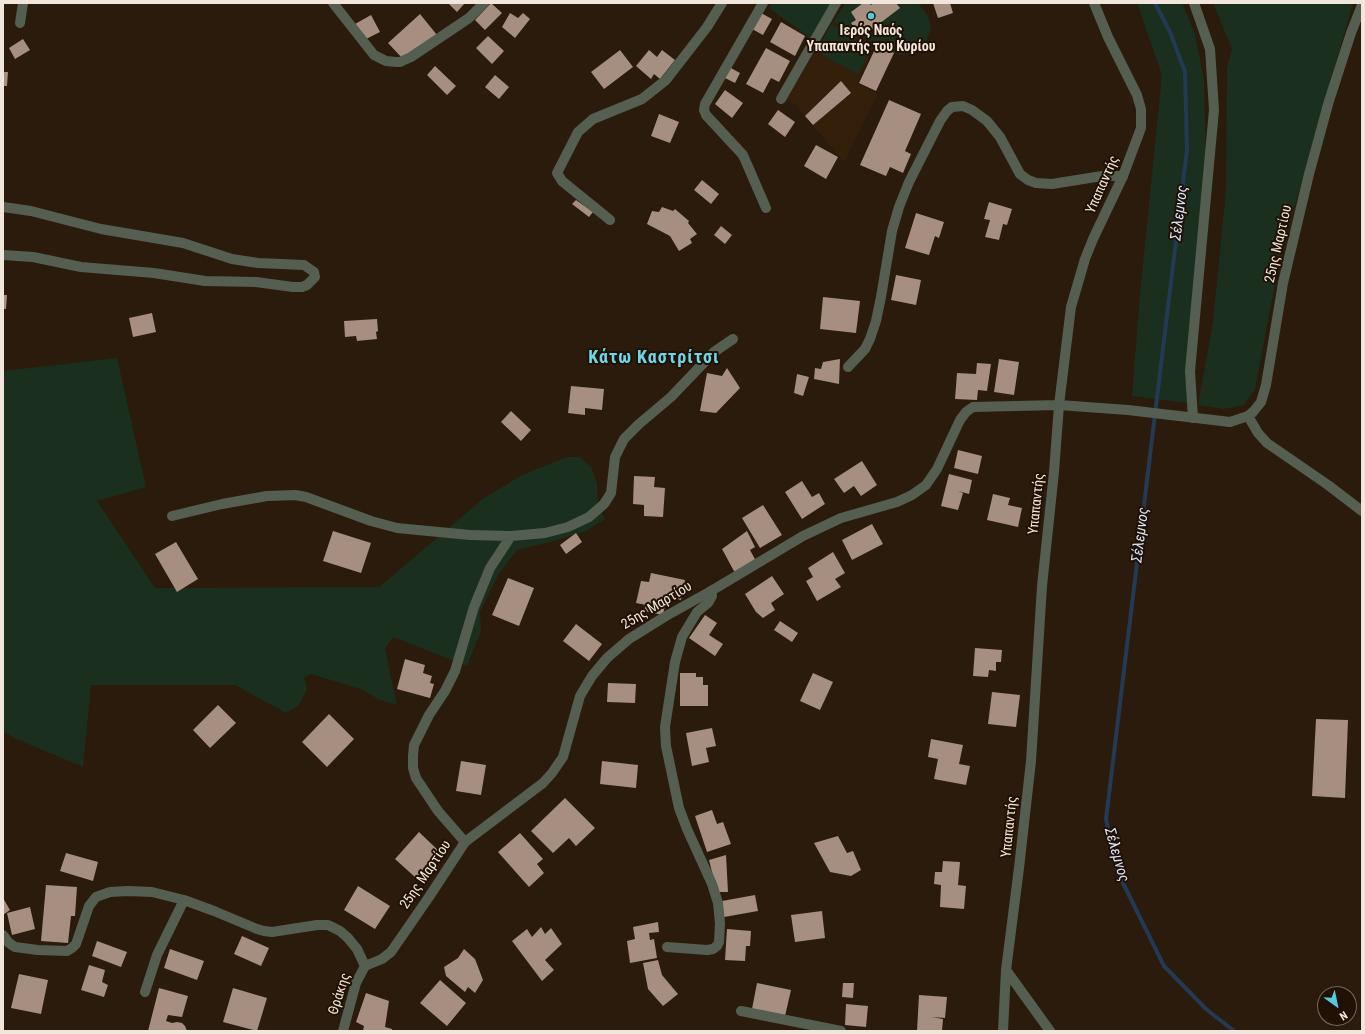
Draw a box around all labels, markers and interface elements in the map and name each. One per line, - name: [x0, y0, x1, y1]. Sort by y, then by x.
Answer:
- marker: Ιερός Ναός Υπαπαντής του Κυρίου: [866, 11, 876, 21]
- place label: Ιερός Ναός Υπαπαντής του Κυρίου: [806, 23, 936, 56]
- street label: Υπαπαντής: [1083, 153, 1123, 217]
- water label: Σέλεμνος: [1168, 184, 1192, 242]
- street label: 25ης Μαρτίου: [1262, 203, 1296, 285]
- district label: Κάτω Καστρίτσι: [588, 347, 720, 369]
- street label: Υπαπαντής: [1025, 472, 1049, 536]
- water label: Σέλεμνος: [1129, 506, 1153, 564]
- street label: 25ης Μαρτίου: [619, 578, 695, 634]
- street label: Υπαπαντής: [998, 795, 1022, 859]
- water label: Σέλεμνος: [1100, 826, 1132, 884]
- street label: 25ης Μαρτίου: [397, 837, 455, 913]
- street label: Θράκης: [325, 971, 355, 1017]
- north arrow: [1317, 986, 1357, 1026]
- text: N: [1337, 1008, 1350, 1023]

